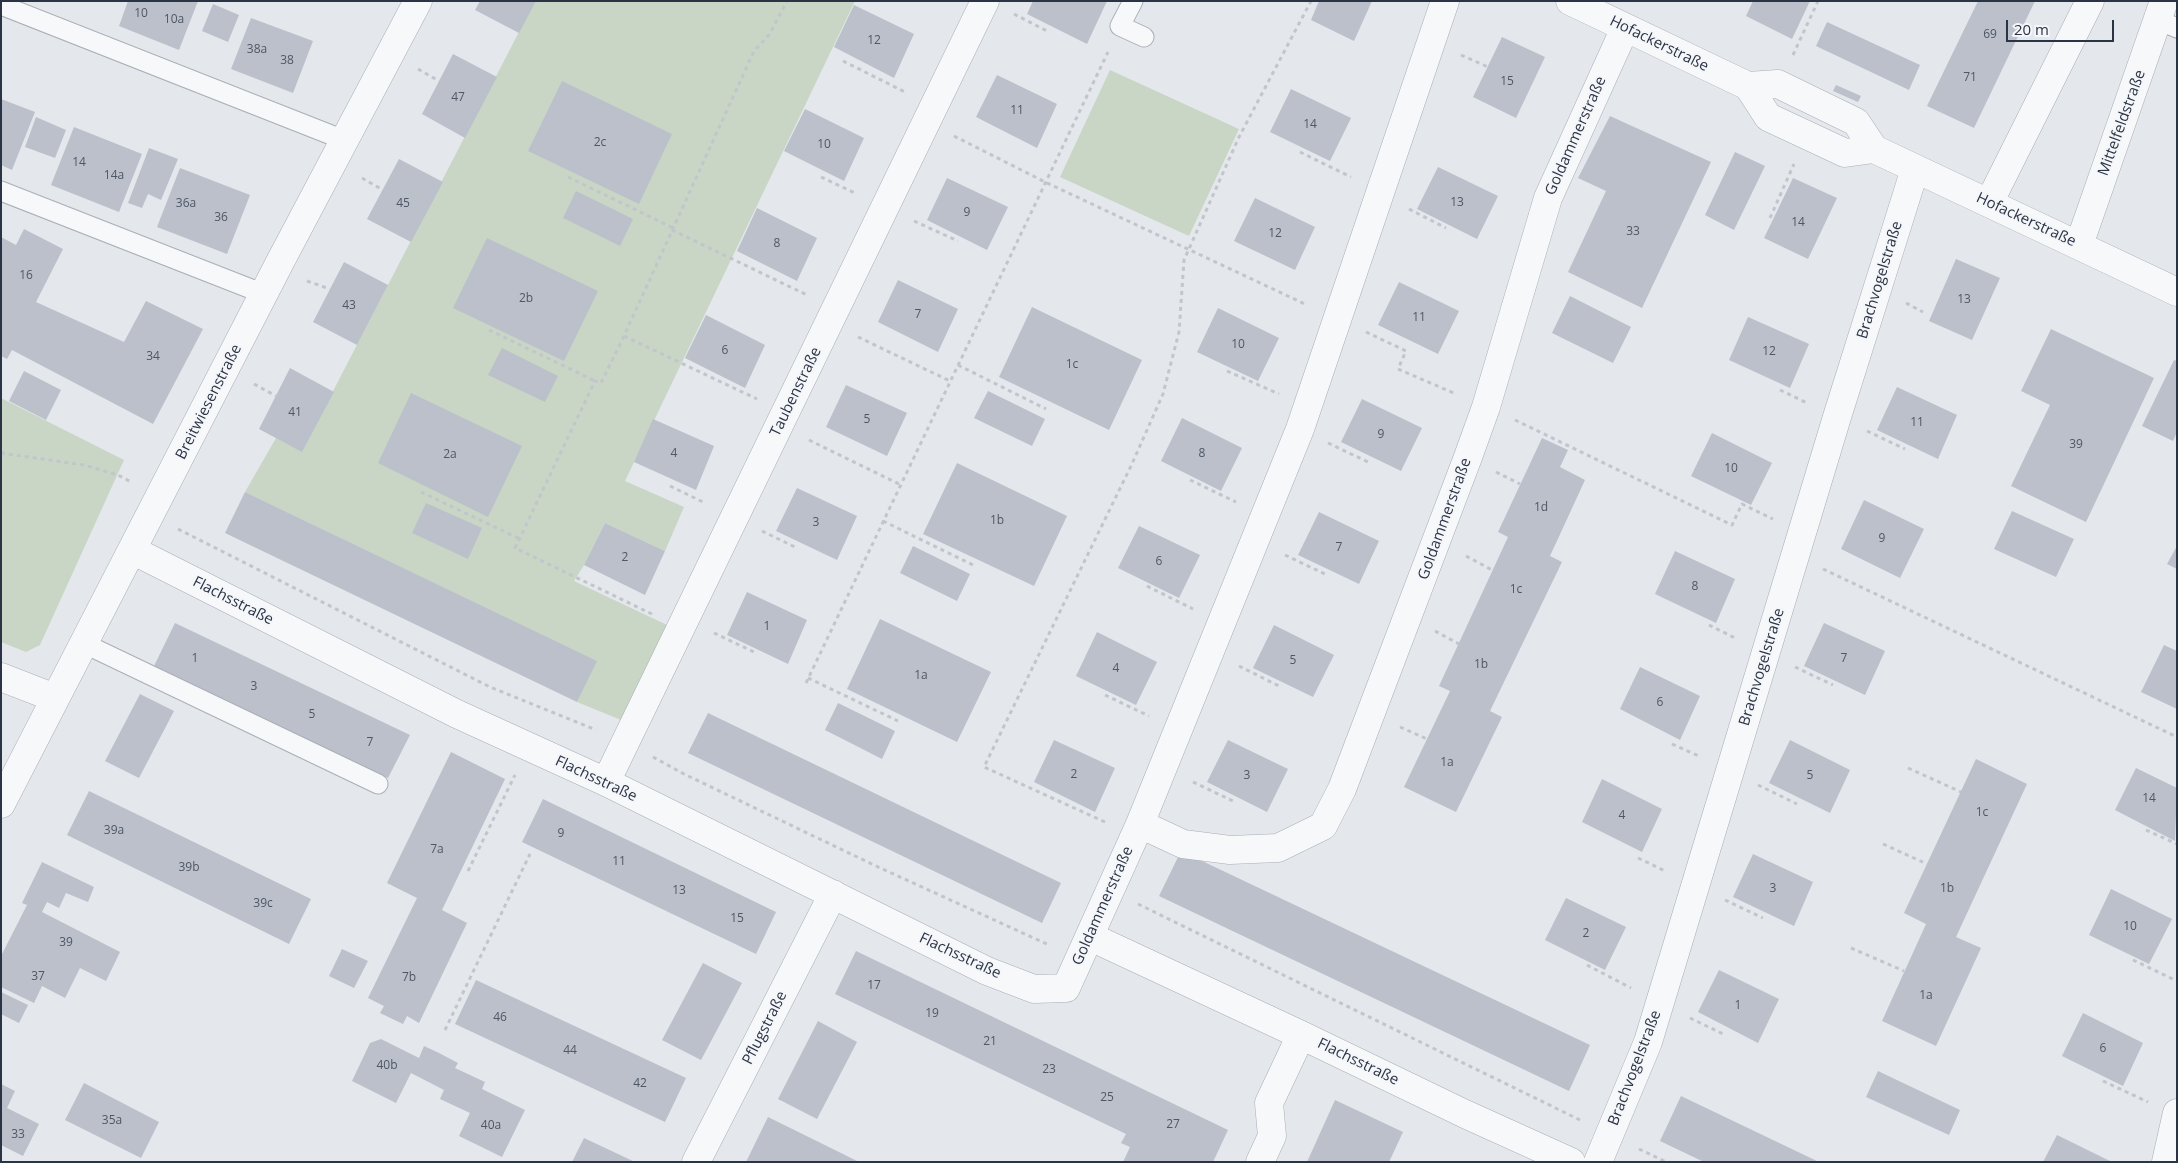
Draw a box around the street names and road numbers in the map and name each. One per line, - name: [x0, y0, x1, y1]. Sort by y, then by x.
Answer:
- street label: Hofackerstraße: [1607, 12, 1711, 76]
- street label: Mittelfeldstraße: [2095, 68, 2149, 178]
- street label: Goldammerstraße: [1542, 74, 1610, 198]
- street label: Hofackerstraße: [1973, 189, 2079, 251]
- street label: Brachvogelstraße: [1854, 219, 1906, 341]
- street label: Breitwiesenstraße: [172, 341, 246, 463]
- street label: Taubenstraße: [767, 344, 825, 440]
- street label: Goldammerstraße: [1415, 456, 1475, 582]
- street label: Flachsstraße: [190, 573, 276, 629]
- street label: Brachvogelstraße: [1736, 606, 1788, 728]
- street label: Flachsstraße: [552, 752, 640, 806]
- street label: Goldammerstraße: [1069, 844, 1137, 968]
- street label: Flachsstraße: [916, 929, 1004, 983]
- street label: Pflugstraße: [739, 988, 791, 1068]
- street label: Brachvogelstraße: [1605, 1008, 1665, 1128]
- street label: Flachsstraße: [1314, 1035, 1402, 1089]

